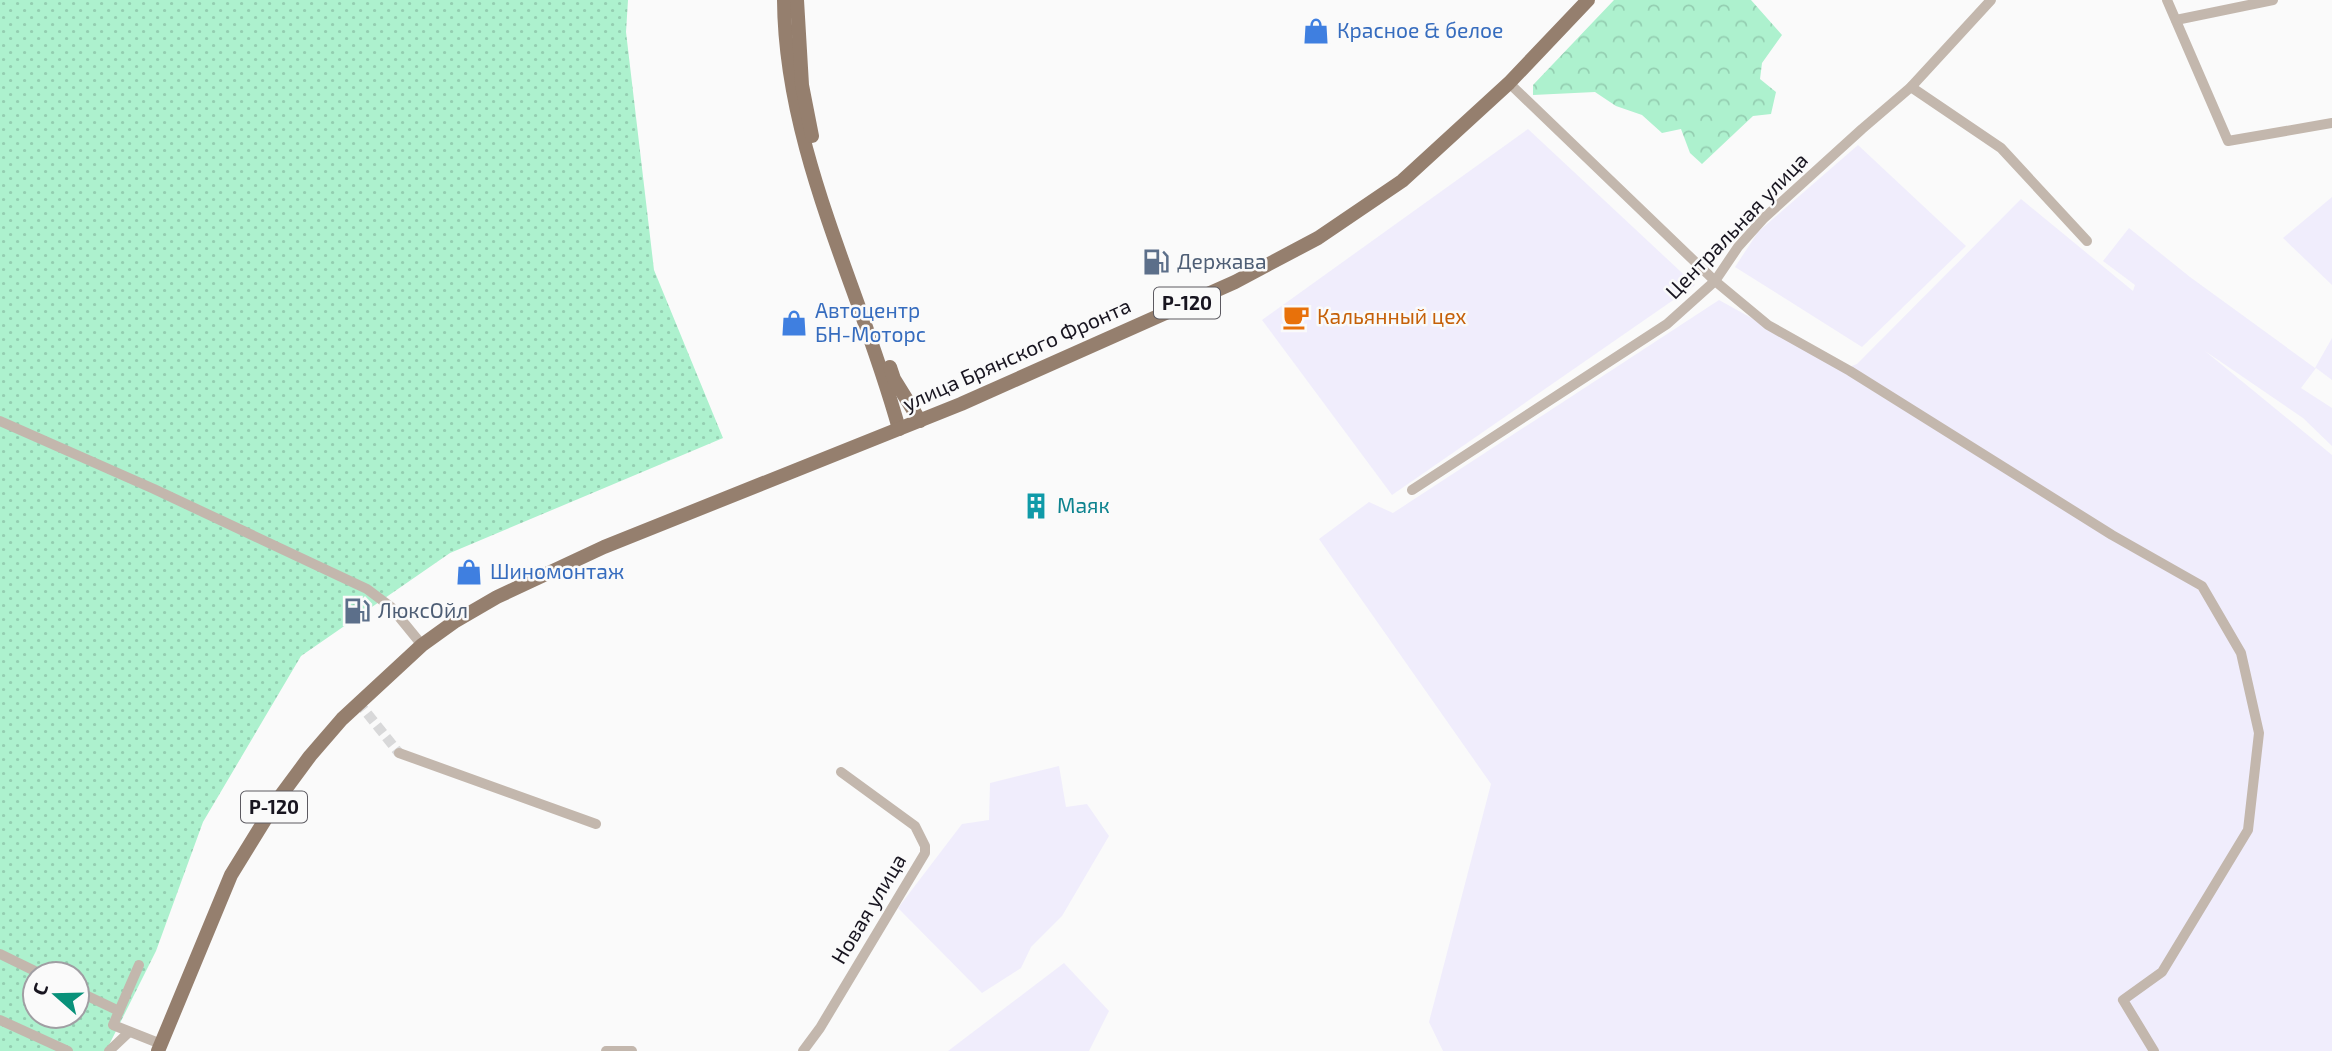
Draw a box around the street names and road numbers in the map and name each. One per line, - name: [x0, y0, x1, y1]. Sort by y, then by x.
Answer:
- street label: Центральная улица: [1660, 147, 1813, 304]
- road number: Р-120: [1154, 288, 1220, 318]
- street label: улица Брянского Фронта: [898, 292, 1135, 416]
- road number: Р-120: [241, 792, 307, 822]
- street label: Новая улица: [825, 849, 911, 968]

